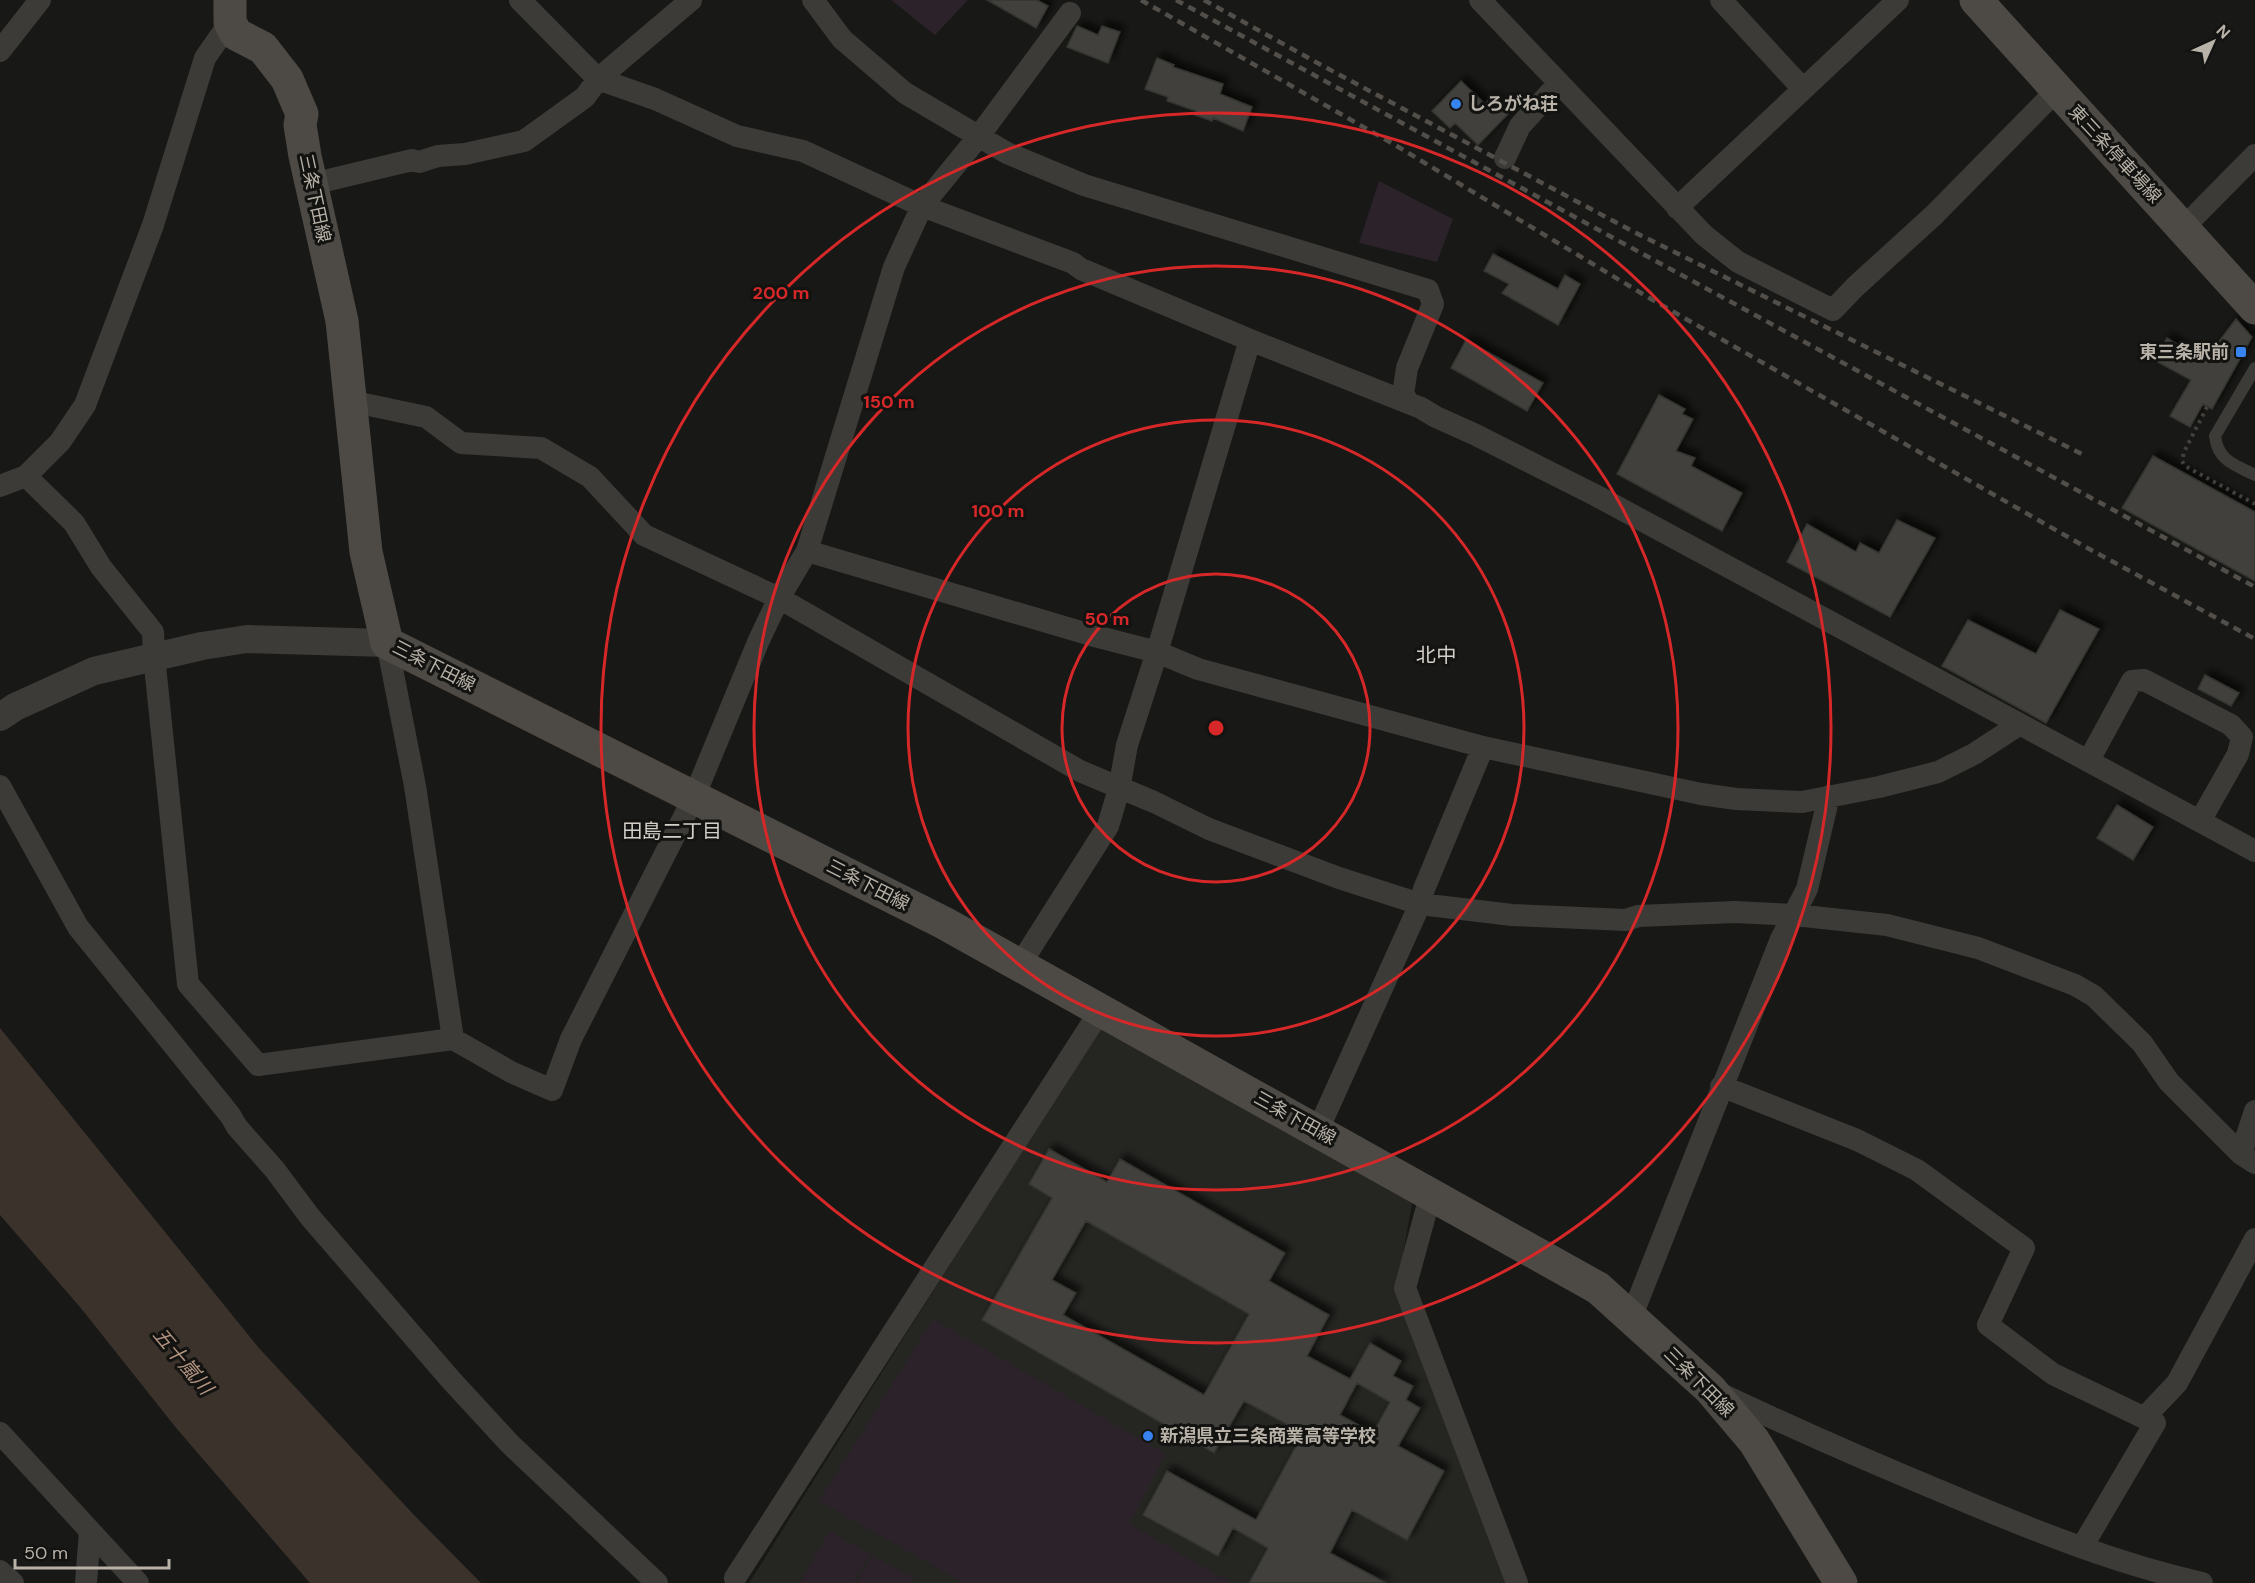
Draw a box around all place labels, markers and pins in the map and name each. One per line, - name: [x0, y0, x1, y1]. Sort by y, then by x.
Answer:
- place label: しろがね荘: [1468, 92, 1558, 116]
- marker: しろがね荘: [1449, 97, 1463, 111]
- place label: 東三条駅前: [2139, 340, 2229, 364]
- marker: 東三条駅前: [2234, 345, 2248, 359]
- centre of rings: [1206, 718, 1226, 738]
- place label: 新潟県立三条商業高等学校: [1160, 1424, 1376, 1448]
- marker: 新潟県立三条商業高等学校: [1141, 1429, 1155, 1443]

